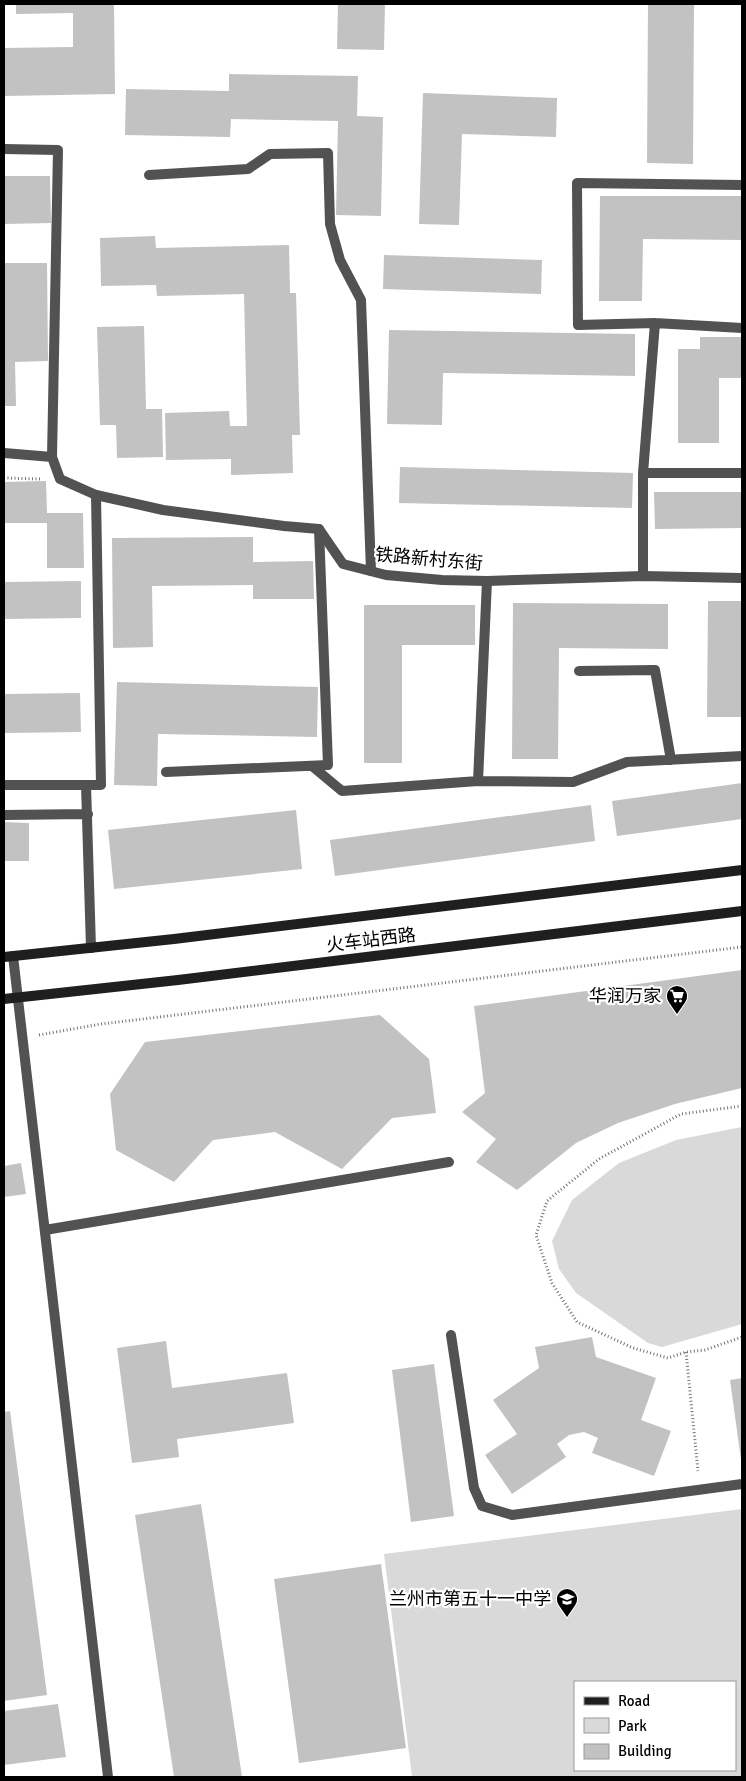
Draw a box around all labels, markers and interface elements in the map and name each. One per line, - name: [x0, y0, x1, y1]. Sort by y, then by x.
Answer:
- street label: 铁路新村东街: [374, 543, 484, 575]
- street label: 火车站西路: [325, 924, 417, 956]
- supermarket icon: 华润万家: [665, 984, 689, 1015]
- place label: 华润万家: [589, 985, 661, 1007]
- school or university icon: 兰州市第五十一中学: [555, 1587, 579, 1618]
- place label: 兰州市第五十一中学: [389, 1588, 551, 1610]
- legend: [574, 1681, 736, 1771]
- text: Road: [618, 1692, 650, 1710]
- text: Park: [618, 1717, 647, 1735]
- text: Building: [618, 1742, 672, 1760]

